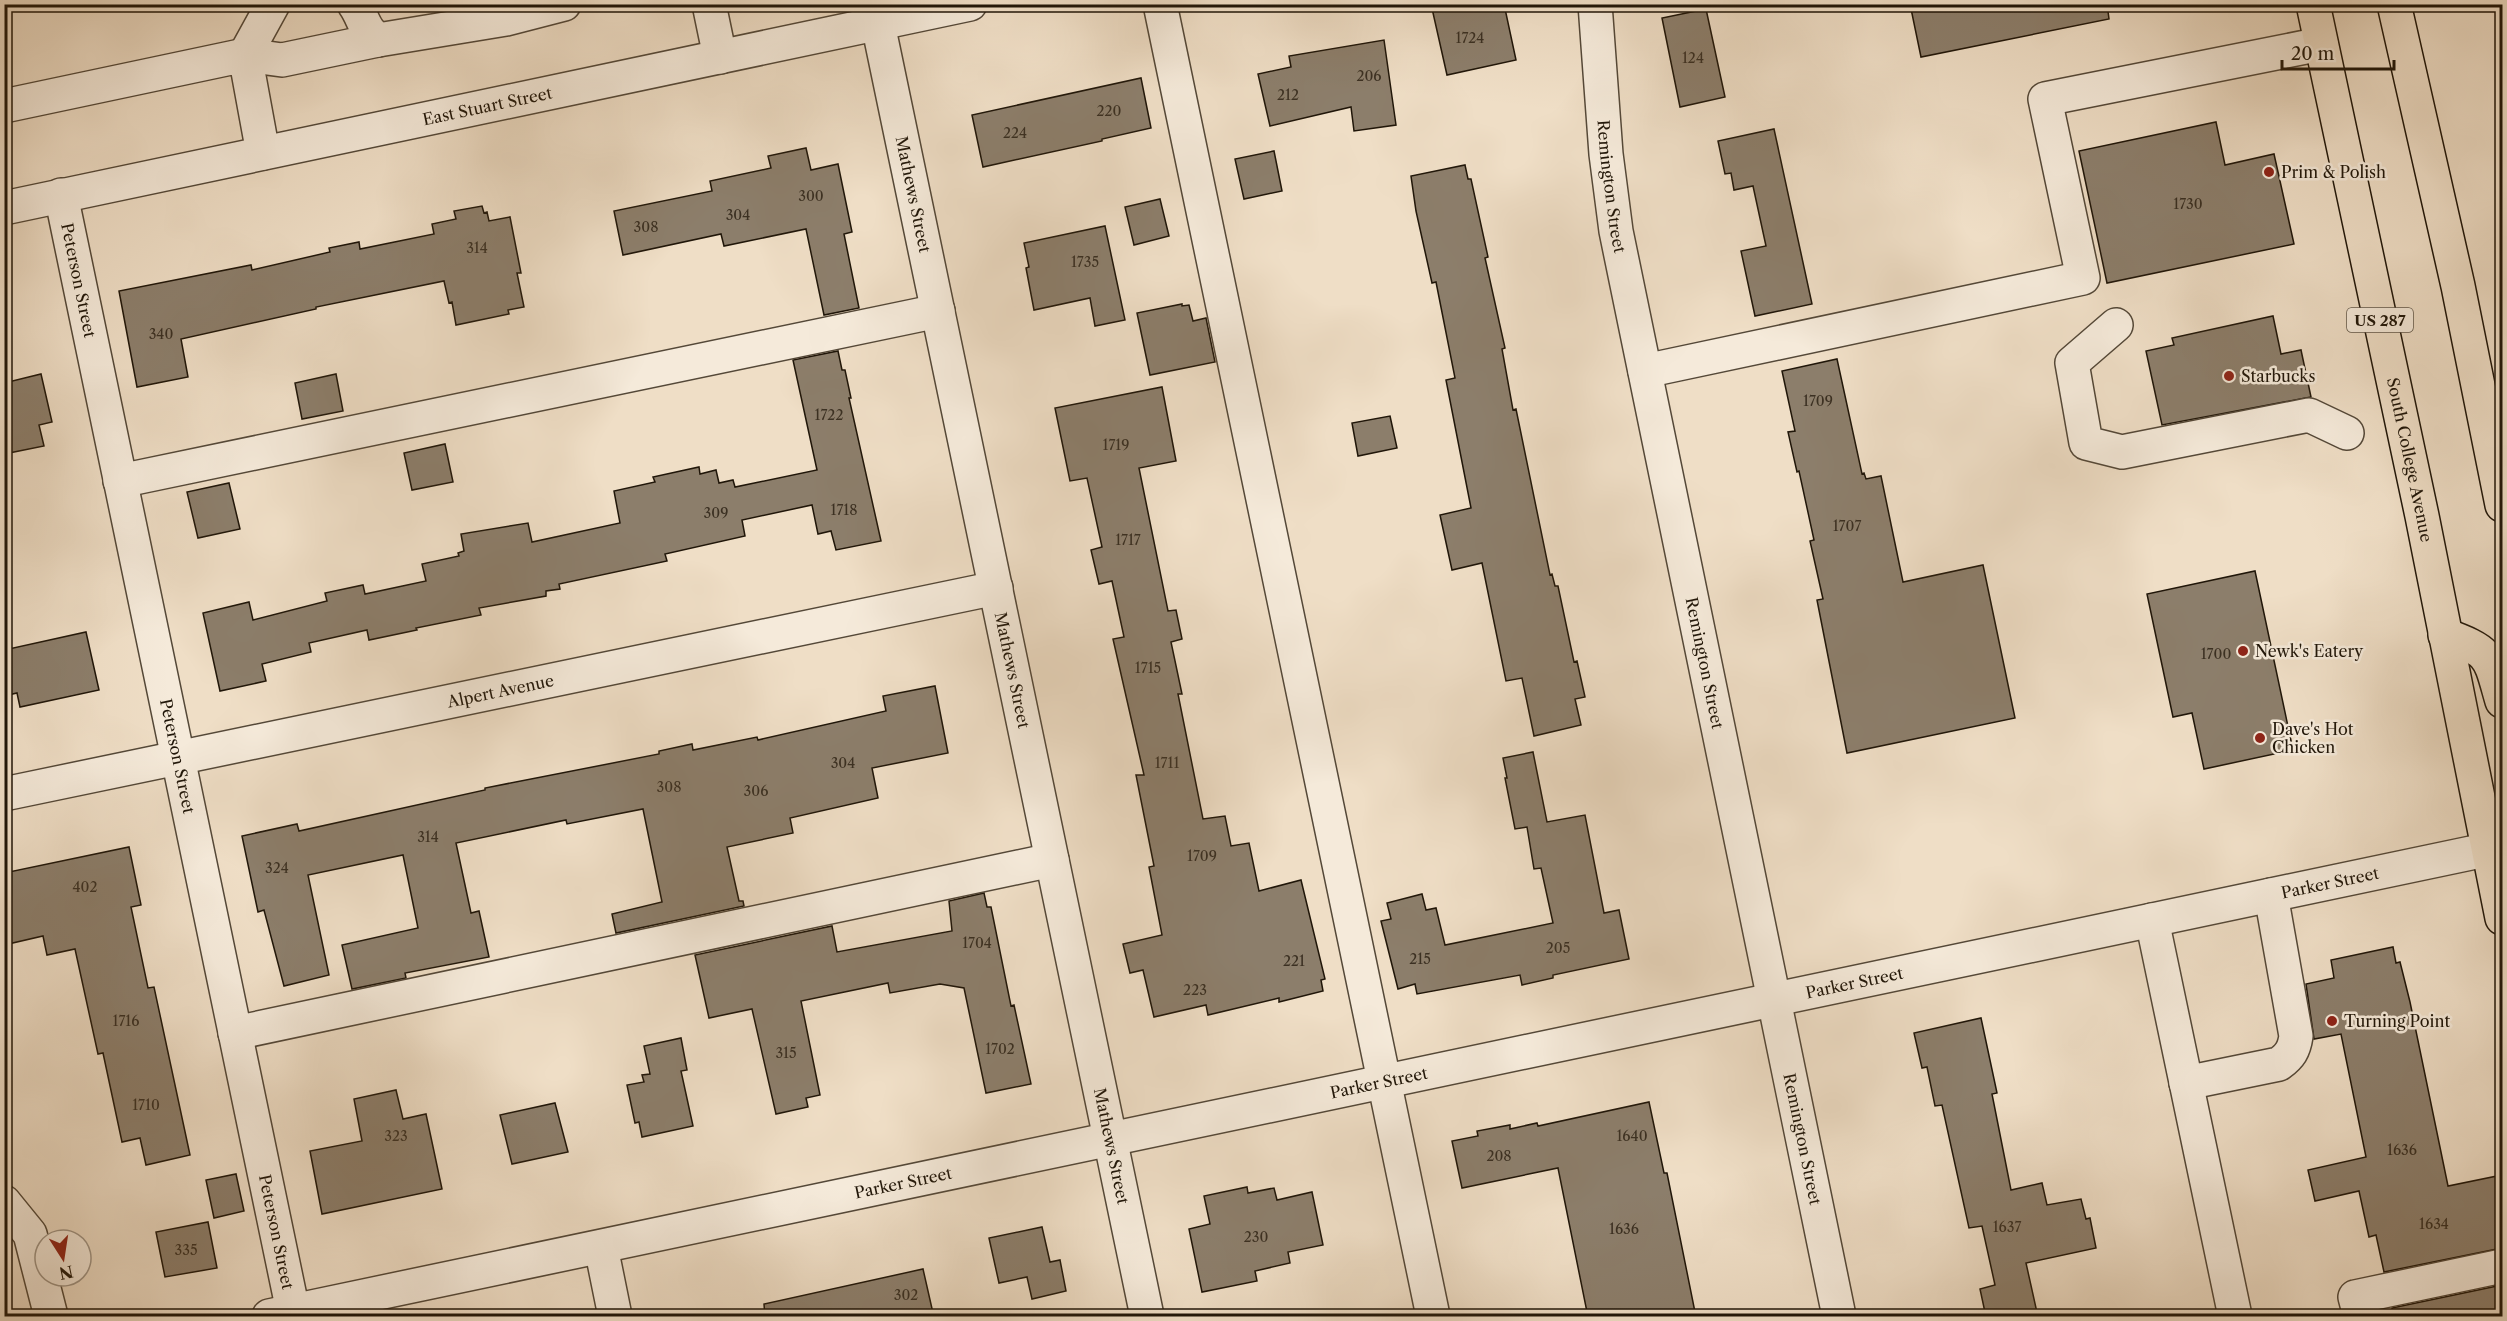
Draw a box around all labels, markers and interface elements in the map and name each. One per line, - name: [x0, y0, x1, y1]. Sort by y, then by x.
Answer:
- house number: 1724: [1456, 29, 1484, 47]
- scale bar: [2282, 33, 2394, 71]
- text: 20 m: [2291, 43, 2335, 65]
- house number: 124: [1682, 49, 1704, 67]
- house number: 206: [1356, 67, 1382, 85]
- street label: East Stuart Street: [421, 82, 554, 129]
- house number: 212: [1277, 86, 1299, 104]
- house number: 220: [1097, 102, 1122, 120]
- street label: Remington Street: [1594, 119, 1630, 255]
- house number: 224: [1003, 124, 1027, 142]
- street label: Mathews Street: [892, 134, 935, 255]
- place label: Prim & Polish: [2281, 162, 2386, 182]
- marker: Prim & Polish: [2262, 165, 2276, 179]
- house number: 300: [798, 187, 824, 205]
- house number: 1730: [2173, 195, 2203, 213]
- house number: 304: [726, 206, 750, 224]
- house number: 308: [634, 218, 658, 236]
- street label: Peterson Street: [57, 221, 100, 340]
- house number: 314: [466, 239, 488, 257]
- house number: 1735: [1071, 253, 1099, 271]
- road number: US 287: [2347, 308, 2413, 332]
- house number: 340: [149, 325, 173, 343]
- place label: Starbucks: [2241, 366, 2316, 386]
- marker: Starbucks: [2222, 369, 2236, 383]
- street label: South College Avenue: [2383, 376, 2437, 544]
- house number: 1709: [1803, 392, 1833, 410]
- house number: 1722: [815, 406, 843, 424]
- house number: 1719: [1103, 436, 1129, 454]
- house number: 1718: [831, 501, 857, 519]
- house number: 309: [704, 504, 728, 522]
- house number: 1707: [1833, 517, 1861, 535]
- house number: 1717: [1115, 531, 1141, 549]
- street label: Remington Street: [1681, 595, 1728, 731]
- street label: Mathews Street: [991, 610, 1034, 730]
- place label: Newk's Eatery: [2255, 641, 2364, 661]
- marker: Newk's Eatery: [2236, 644, 2250, 658]
- house number: 1700: [2201, 645, 2231, 663]
- house number: 1715: [1135, 659, 1161, 677]
- street label: Alpert Avenue: [444, 670, 556, 712]
- street label: Peterson Street: [156, 697, 199, 816]
- place label: Dave's Hot Chicken: [2272, 719, 2354, 757]
- marker: Dave's Hot Chicken: [2253, 731, 2267, 745]
- house number: 304: [831, 754, 855, 772]
- house number: 1711: [1155, 754, 1179, 772]
- house number: 308: [657, 778, 681, 796]
- house number: 306: [744, 782, 768, 800]
- house number: 314: [417, 828, 439, 846]
- house number: 1709: [1187, 847, 1217, 865]
- house number: 324: [265, 859, 289, 877]
- street label: Parker Street: [2279, 863, 2381, 903]
- house number: 402: [72, 878, 98, 896]
- house number: 1704: [962, 934, 992, 952]
- house number: 205: [1546, 939, 1570, 957]
- house number: 215: [1409, 950, 1431, 968]
- house number: 221: [1283, 952, 1305, 970]
- street label: Parker Street: [1804, 963, 1905, 1003]
- house number: 223: [1183, 981, 1207, 999]
- place label: Turning Point: [2344, 1011, 2450, 1031]
- house number: 1716: [113, 1012, 139, 1030]
- marker: Turning Point: [2325, 1014, 2339, 1028]
- house number: 1702: [985, 1040, 1015, 1058]
- house number: 315: [775, 1044, 797, 1062]
- street label: Parker Street: [1328, 1063, 1430, 1103]
- street label: Remington Street: [1779, 1071, 1826, 1207]
- street label: Mathews Street: [1090, 1086, 1134, 1206]
- house number: 1710: [132, 1096, 160, 1114]
- house number: 323: [384, 1127, 408, 1145]
- house number: 1640: [1616, 1127, 1648, 1145]
- house number: 1636: [2387, 1141, 2417, 1159]
- house number: 208: [1486, 1147, 1512, 1165]
- street label: Parker Street: [853, 1163, 954, 1203]
- street label: Peterson Street: [255, 1173, 298, 1291]
- house number: 1634: [2419, 1215, 2449, 1233]
- house number: 1637: [1993, 1218, 2021, 1236]
- house number: 1636: [1609, 1220, 1639, 1238]
- north arrow: [33, 1228, 93, 1288]
- house number: 230: [1244, 1228, 1268, 1246]
- house number: 335: [174, 1241, 198, 1259]
- text: N: [57, 1261, 75, 1284]
- house number: 302: [894, 1286, 918, 1304]

